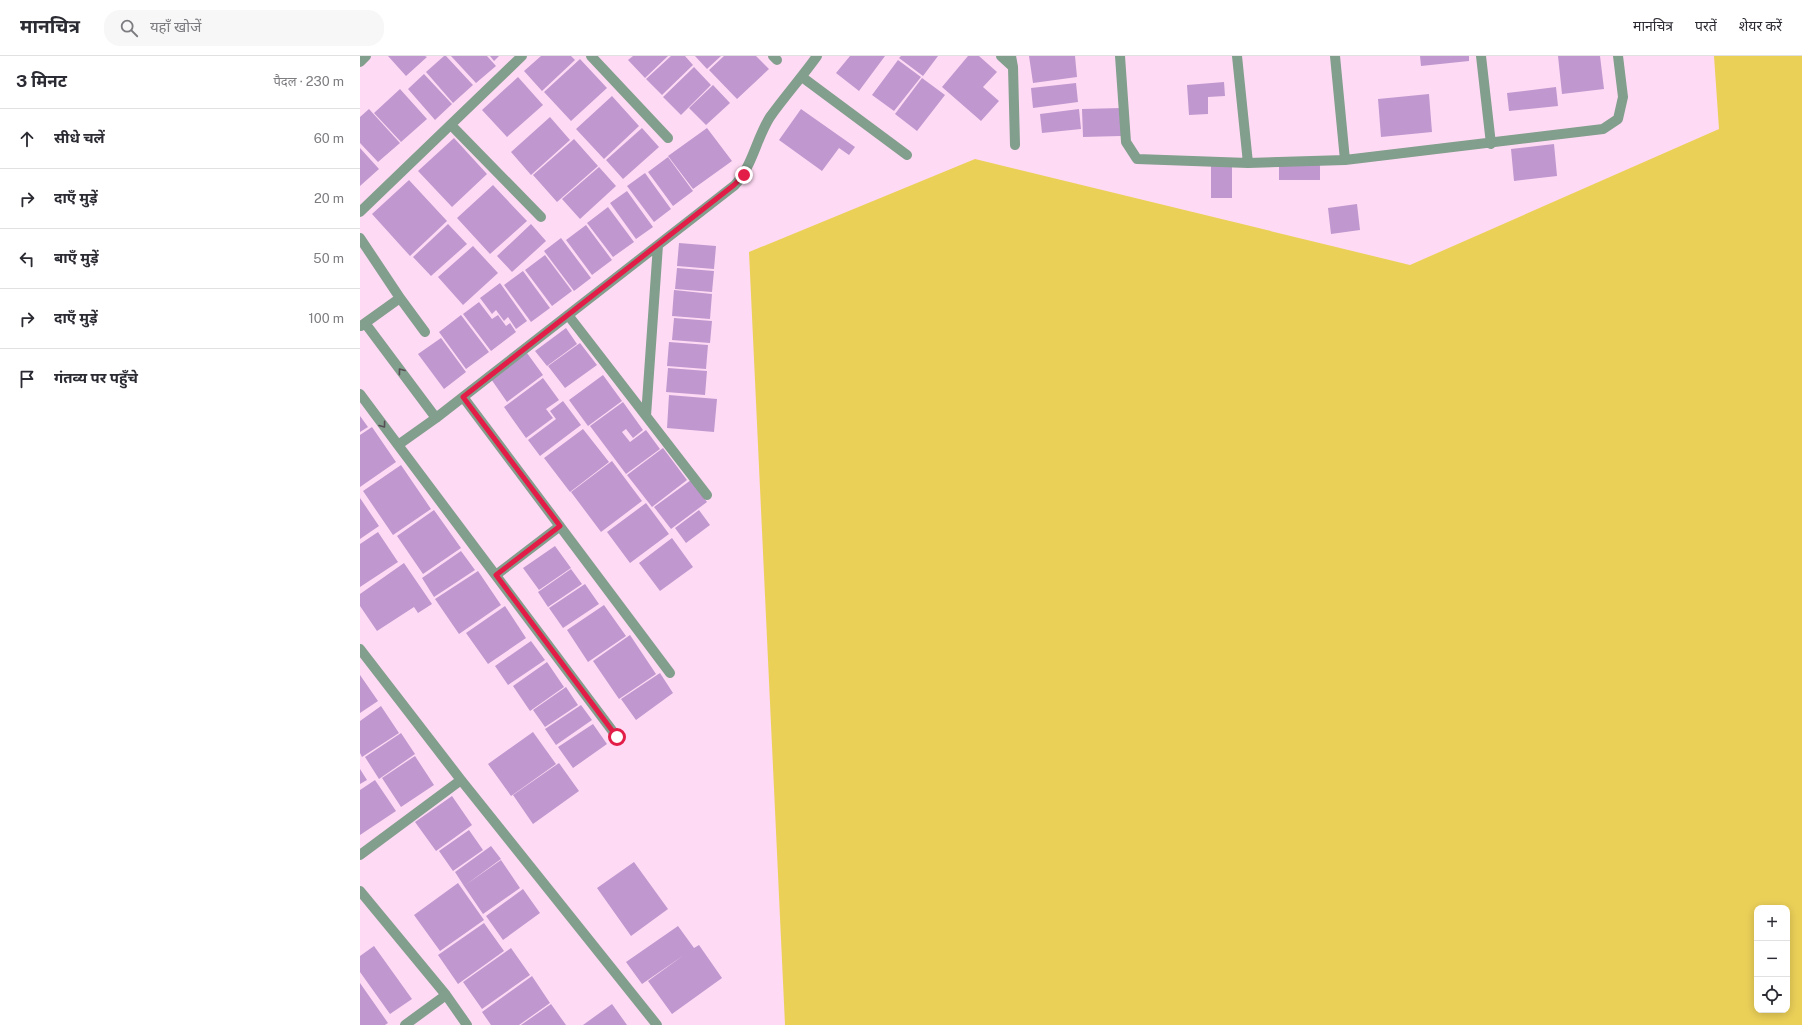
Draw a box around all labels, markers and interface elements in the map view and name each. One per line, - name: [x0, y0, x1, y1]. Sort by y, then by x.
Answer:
- search box: [104, 10, 384, 46]
- text: मानचित्र: [20, 15, 80, 37]
- icon: search: [118, 17, 140, 39]
- text: यहाँ खोजें: [150, 18, 201, 35]
- text: मानचित्र: [1633, 18, 1673, 34]
- text: परतें: [1695, 18, 1717, 34]
- text: शेयर करें: [1739, 18, 1782, 34]
- text: 3 मिनट: [16, 71, 67, 91]
- text: पैदल · 230 m: [273, 74, 344, 89]
- icon: ahead: [16, 128, 38, 150]
- text: सीधे चलें: [54, 129, 105, 146]
- text: 60 m: [314, 131, 344, 146]
- route end: [735, 166, 753, 184]
- icon: right: [16, 188, 38, 210]
- text: दाएँ मुड़ें: [54, 189, 98, 206]
- text: 20 m: [314, 191, 344, 206]
- icon: left: [16, 248, 38, 270]
- text: बाएँ मुड़ें: [54, 249, 99, 266]
- text: 50 m: [313, 251, 344, 266]
- icon: right: [16, 308, 38, 330]
- text: दाएँ मुड़ें: [54, 309, 98, 326]
- text: 100 m: [308, 311, 344, 326]
- icon: arrive: [16, 368, 38, 390]
- one-way arrow: [398, 368, 406, 375]
- text: गंतव्य पर पहुँचे: [54, 369, 138, 386]
- one-way arrow: [379, 421, 386, 428]
- route start: [608, 728, 626, 746]
- map controls: [1754, 905, 1790, 1013]
- button: +: [1754, 905, 1790, 941]
- button: −: [1754, 941, 1790, 977]
- button: locate: [1754, 977, 1790, 1013]

